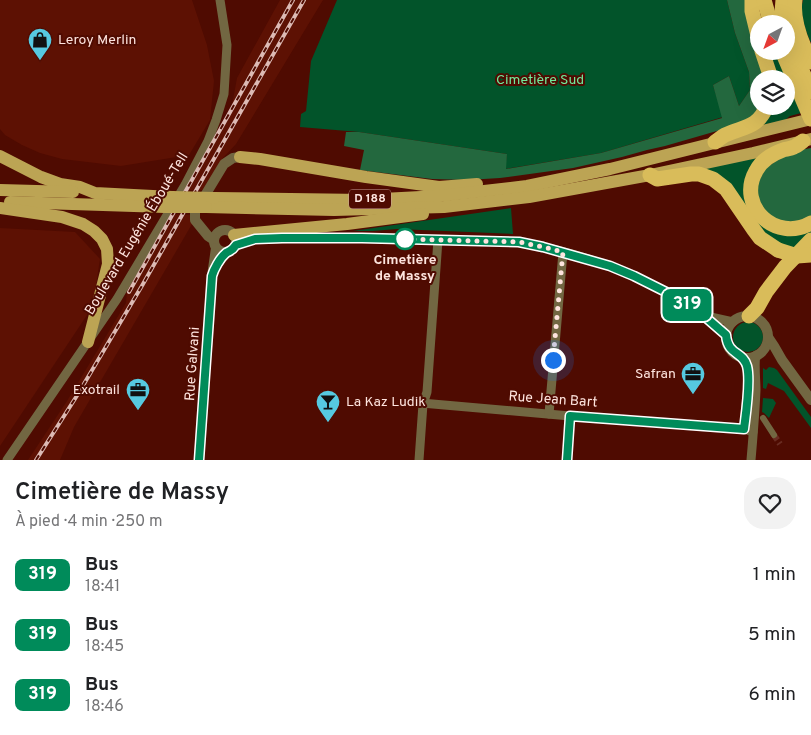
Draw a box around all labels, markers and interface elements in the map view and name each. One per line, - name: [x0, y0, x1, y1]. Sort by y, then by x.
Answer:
- north arrow: [750, 15, 795, 60]
- map controls: [750, 15, 795, 115]
- shop icon: Leroy Merlin: [27, 27, 53, 61]
- place label: Leroy Merlin: [58, 32, 136, 49]
- button: layers: [750, 70, 795, 115]
- park label: Cimetière Sud: [496, 72, 584, 89]
- street label: Boulevard Eugénie Éboué-Tell: [81, 149, 192, 318]
- road number: D 188: [349, 190, 391, 208]
- marker: Cimetière de Massy: [394, 228, 416, 250]
- place label: Cimetière de Massy: [373, 252, 437, 285]
- line badge: 319: [658, 289, 716, 321]
- text: 319: [672, 293, 702, 316]
- street label: Rue Galvani: [182, 326, 204, 402]
- your location: [541, 348, 566, 373]
- office icon: Safran: [680, 361, 706, 395]
- place label: Safran: [635, 366, 676, 383]
- office icon: Exotrail: [125, 377, 151, 411]
- place label: Exotrail: [73, 382, 120, 399]
- street label: Rue Jean Bart: [508, 388, 598, 412]
- bar icon: La Kaz Ludik: [315, 389, 341, 423]
- place label: La Kaz Ludik: [346, 394, 426, 411]
- button: heart: [744, 477, 796, 529]
- text: Cimetière de Massy: [15, 478, 229, 508]
- text: À pied · 4 min · 250 m: [15, 512, 163, 532]
- text: Bus: [85, 553, 119, 577]
- text: 319: [28, 563, 57, 586]
- text: 1 min: [753, 563, 796, 587]
- text: 18:41: [85, 577, 120, 597]
- text: Bus: [85, 613, 119, 637]
- text: 319: [28, 623, 57, 646]
- text: 5 min: [748, 623, 796, 647]
- text: 18:45: [85, 637, 124, 657]
- text: Bus: [85, 673, 119, 697]
- text: 319: [28, 683, 57, 706]
- text: 6 min: [749, 683, 796, 707]
- text: 18:46: [85, 697, 124, 717]

